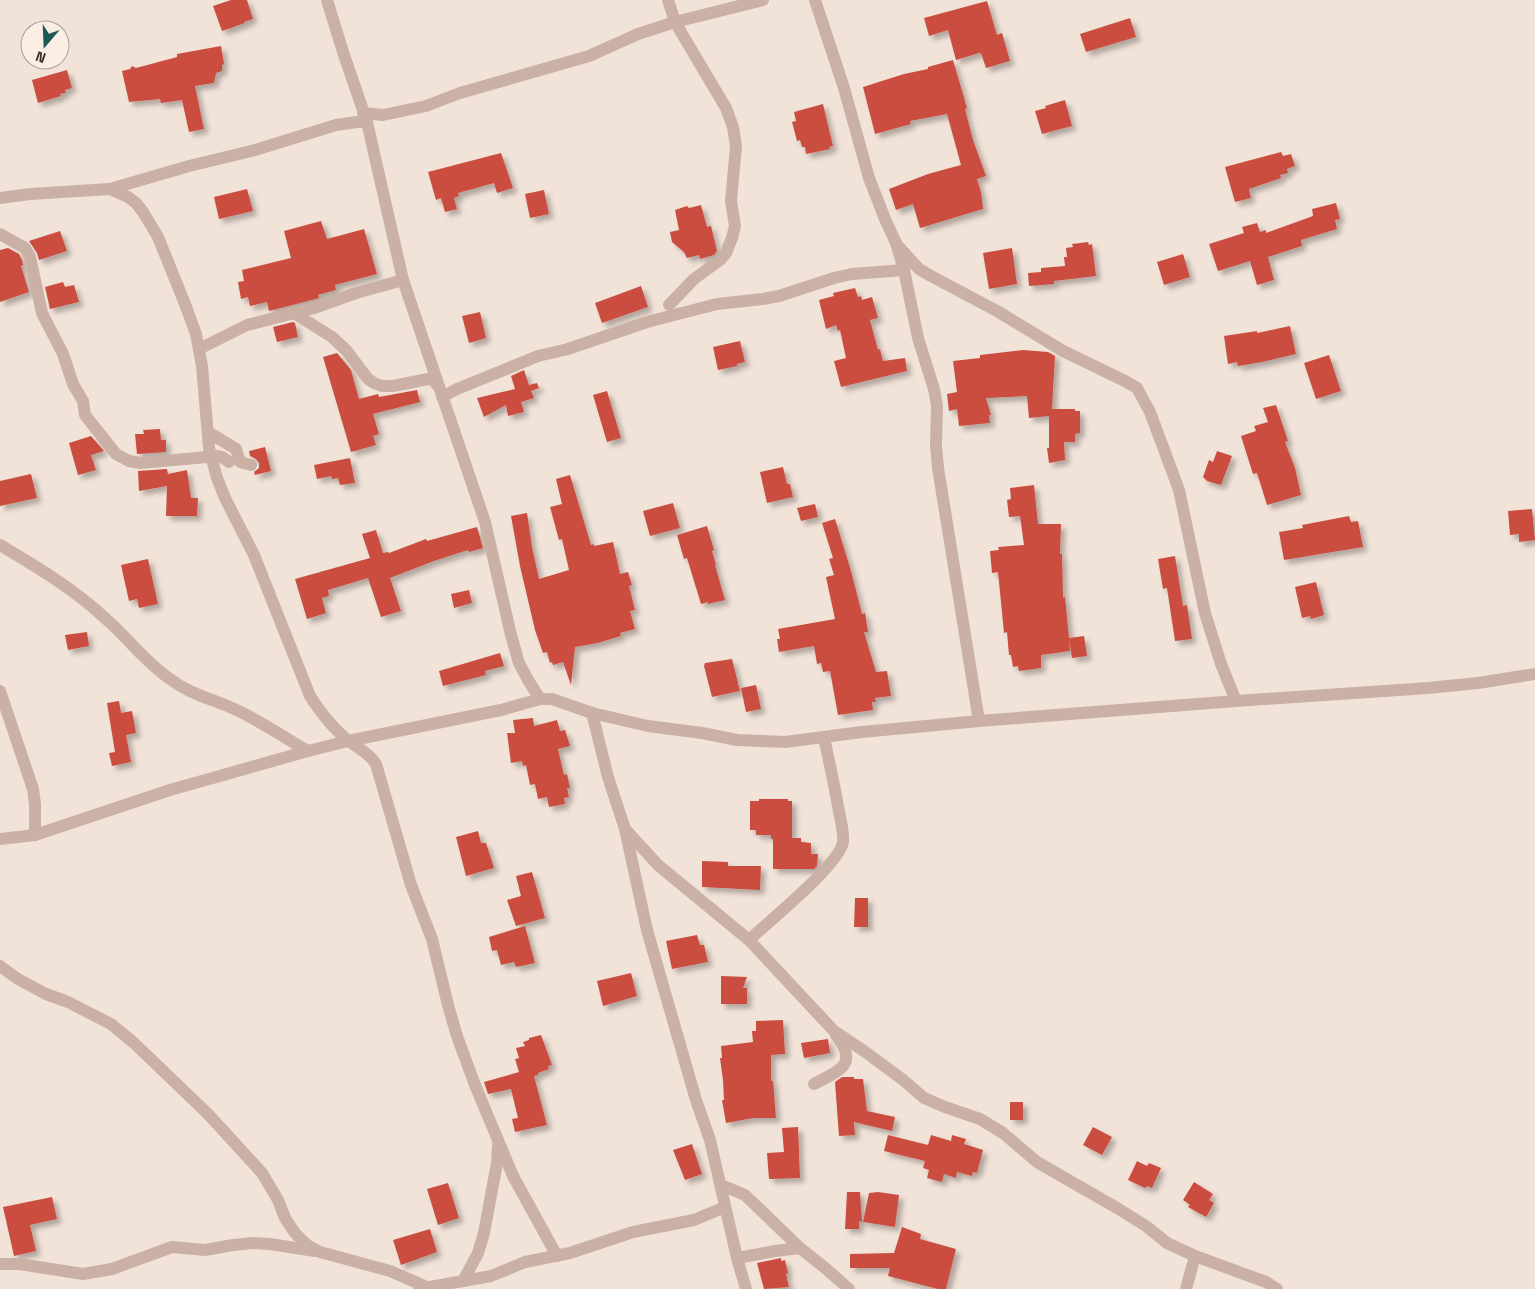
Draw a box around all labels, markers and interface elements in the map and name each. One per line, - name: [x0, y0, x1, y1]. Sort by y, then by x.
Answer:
- north arrow: [20, 20, 70, 70]
- text: N: [33, 47, 48, 67]

